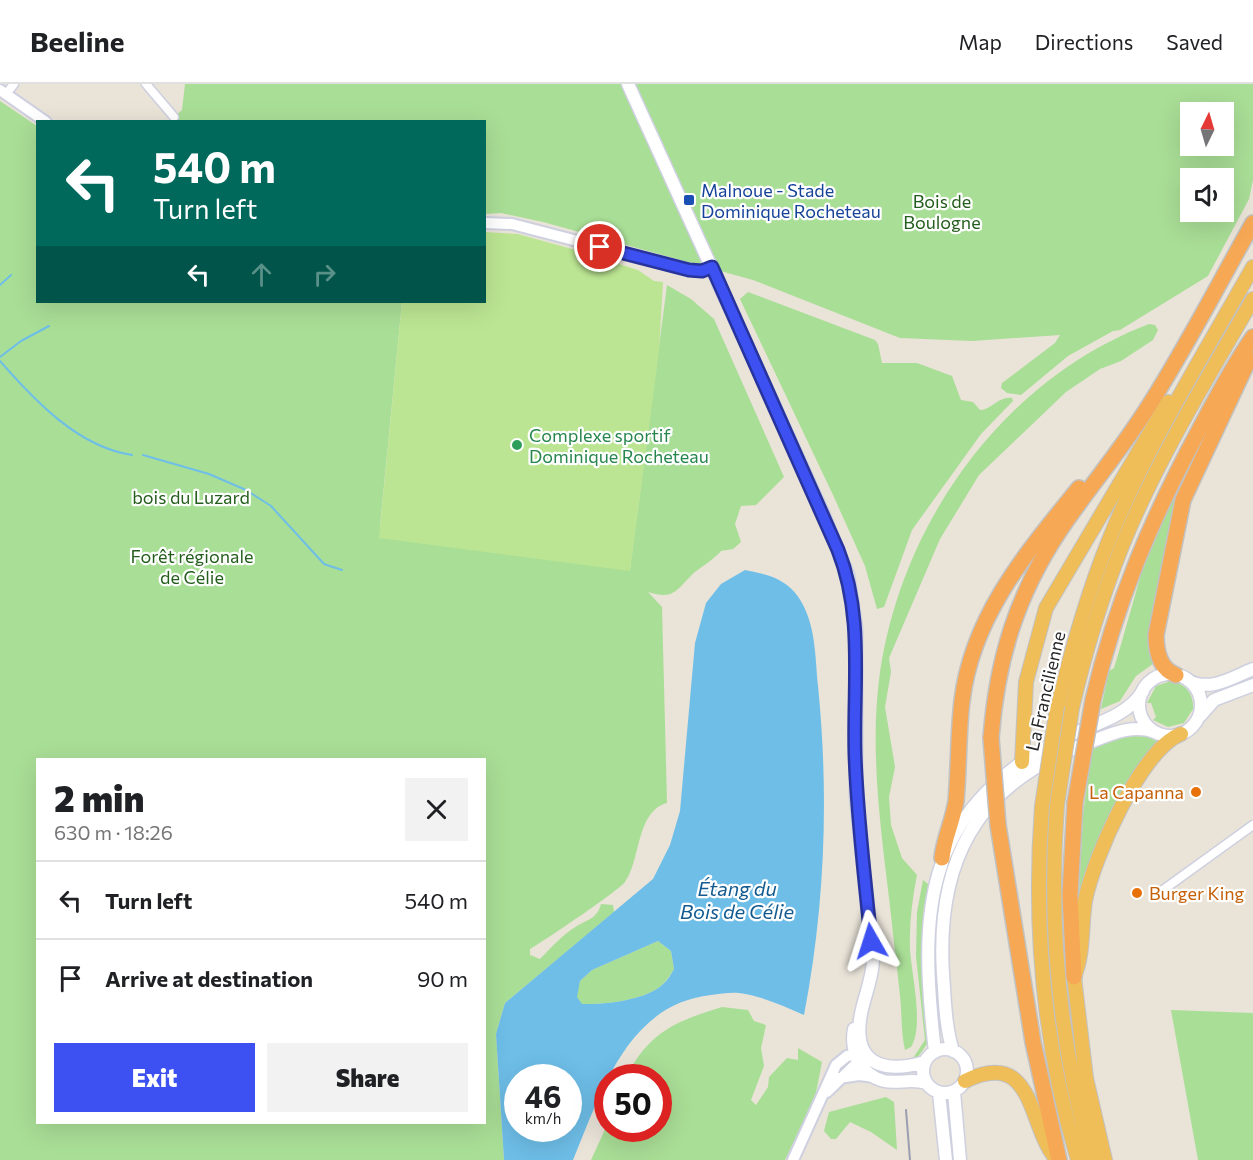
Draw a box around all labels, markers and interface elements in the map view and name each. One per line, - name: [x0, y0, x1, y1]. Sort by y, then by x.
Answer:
- text: Beeline: [30, 24, 124, 58]
- text: Map: [959, 29, 1002, 54]
- text: Directions: [1035, 29, 1133, 54]
- text: Saved: [1166, 29, 1223, 54]
- north arrow: [1180, 102, 1234, 156]
- map controls: [1180, 102, 1234, 222]
- text: 540 m: [153, 140, 276, 192]
- icon: left: [54, 144, 132, 222]
- button: sound: [1180, 168, 1234, 222]
- place label: Malnoue - Stade Dominique Rocheteau: [701, 179, 881, 222]
- park label: Bois de Boulogne: [903, 190, 981, 233]
- text: Turn left: [153, 192, 257, 225]
- marker: Malnoue - Stade Dominique Rocheteau: [682, 193, 696, 207]
- pin: [574, 221, 625, 272]
- icon: arrive: [583, 230, 616, 263]
- icon: left: [182, 258, 215, 291]
- icon: ahead: [245, 258, 278, 291]
- icon: right: [308, 258, 341, 291]
- place label: Complexe sportif Dominique Rocheteau: [529, 424, 709, 467]
- marker: Complexe sportif Dominique Rocheteau: [510, 438, 524, 452]
- park label: bois du Luzard: [132, 486, 250, 508]
- park label: Forêt régionale de Célie: [130, 545, 254, 588]
- street label: La Francilienne: [1021, 629, 1069, 753]
- text: 2 min: [54, 775, 144, 819]
- button: close: [405, 778, 468, 841]
- place label: La Capanna: [1089, 781, 1184, 803]
- marker: La Capanna: [1189, 785, 1203, 799]
- text: 630 m · 18:26: [54, 820, 173, 844]
- water label: Étang du Bois de Célie: [680, 876, 794, 923]
- place label: Burger King: [1149, 882, 1245, 904]
- icon: left: [54, 884, 87, 917]
- marker: Burger King: [1130, 886, 1144, 900]
- text: Turn left: [105, 887, 192, 914]
- text: 540 m: [404, 887, 468, 914]
- position arrow: [839, 909, 903, 973]
- icon: arrive: [54, 962, 87, 995]
- text: Arrive at destination: [105, 965, 313, 992]
- text: 90 m: [417, 965, 468, 992]
- button: Exit: [54, 1043, 255, 1112]
- button: Share: [267, 1043, 468, 1112]
- speed limit sign: 50: [594, 1064, 672, 1142]
- text: 46: [525, 1077, 561, 1114]
- text: km/h: [525, 1109, 561, 1127]

